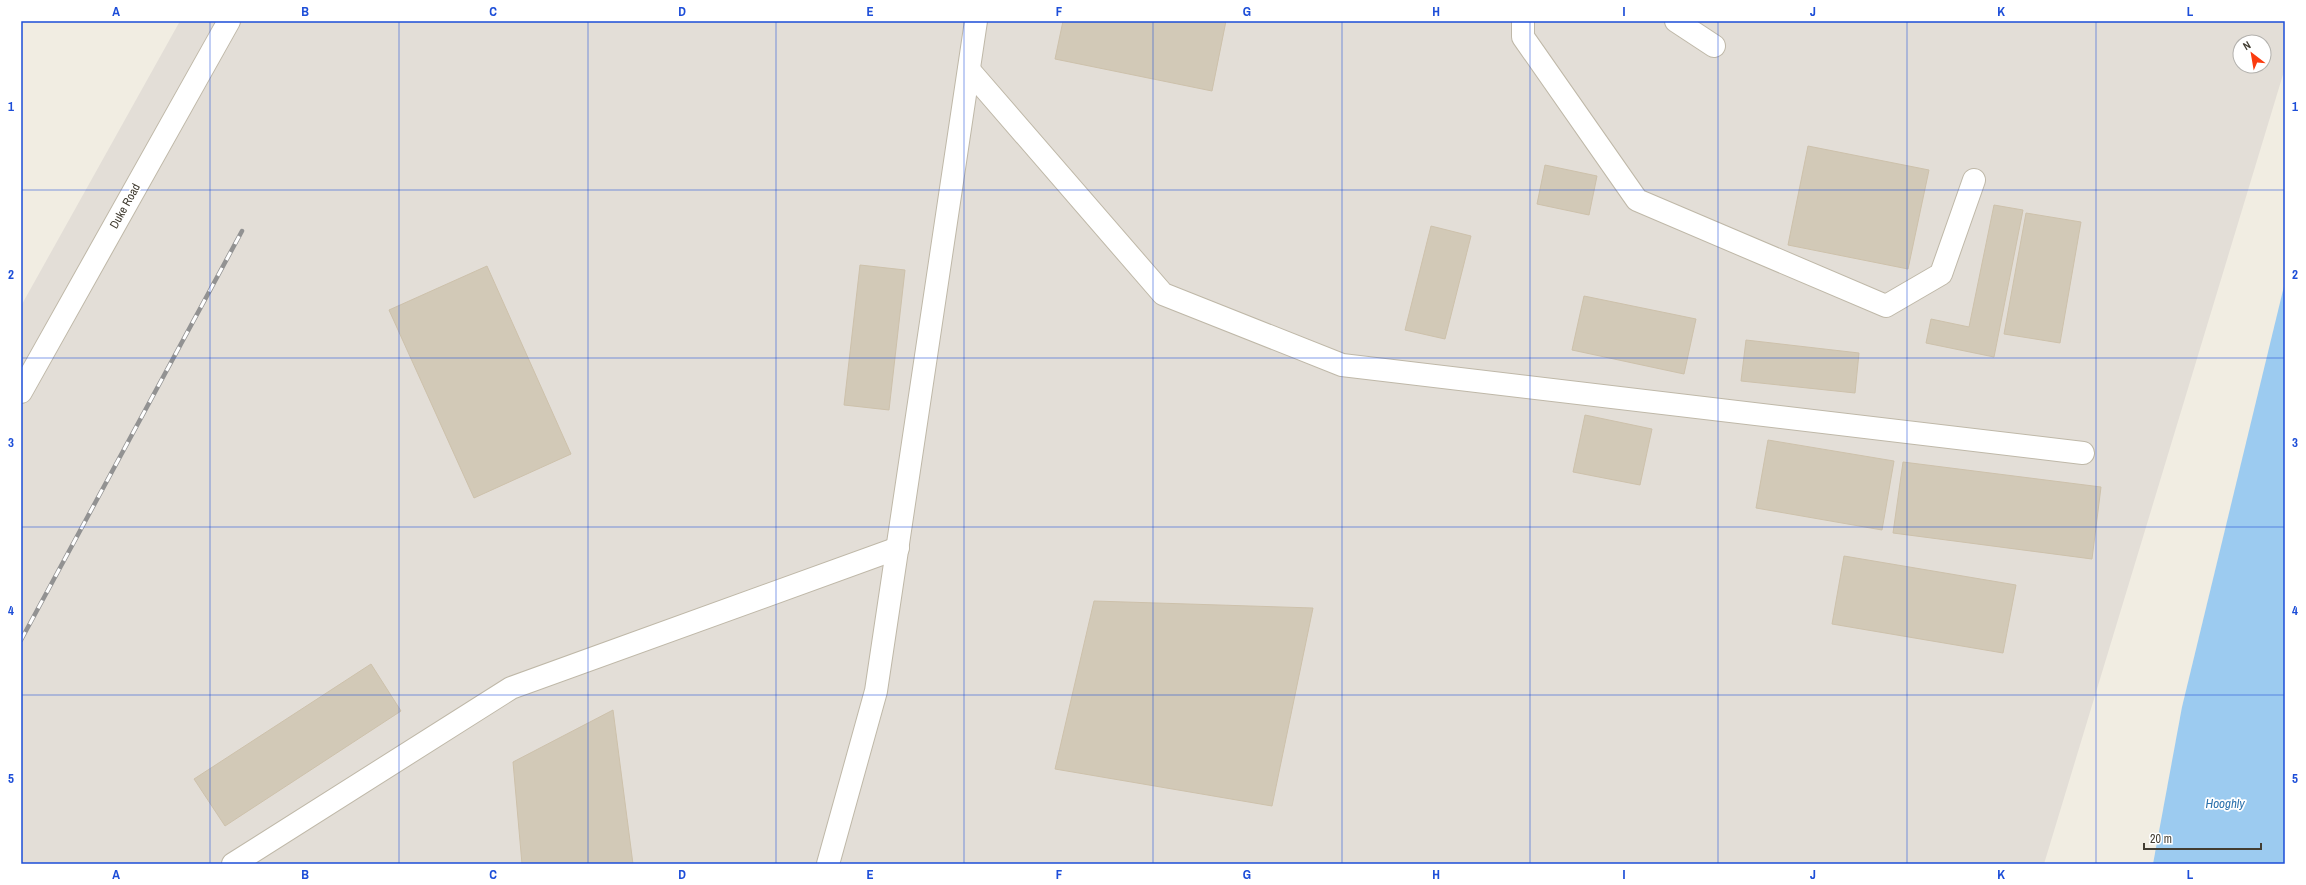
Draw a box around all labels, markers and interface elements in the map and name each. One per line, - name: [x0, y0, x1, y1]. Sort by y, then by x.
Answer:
- text: A: [112, 3, 120, 20]
- text: B: [301, 3, 309, 20]
- text: C: [489, 3, 497, 20]
- text: D: [678, 3, 686, 20]
- text: E: [866, 3, 874, 20]
- text: F: [1056, 3, 1063, 20]
- text: G: [1243, 3, 1251, 20]
- text: H: [1432, 3, 1440, 20]
- text: I: [1623, 3, 1626, 20]
- text: J: [1810, 3, 1816, 20]
- text: K: [1997, 3, 2005, 20]
- text: L: [2187, 3, 2194, 20]
- north arrow: [2232, 34, 2272, 74]
- text: N: [2240, 38, 2253, 53]
- text: 1: [8, 98, 14, 115]
- text: 1: [2292, 98, 2298, 115]
- street label: Duke Road: [106, 181, 144, 231]
- text: 2: [8, 266, 14, 283]
- text: 2: [2292, 266, 2298, 283]
- text: 3: [8, 434, 14, 451]
- text: 3: [2292, 434, 2298, 451]
- text: 4: [8, 602, 14, 619]
- text: 4: [2292, 602, 2298, 619]
- text: 5: [8, 770, 14, 787]
- text: 5: [2292, 770, 2298, 787]
- water label: Hooghly: [2205, 795, 2245, 812]
- scale bar: [2144, 825, 2261, 851]
- text: 20 m: [2150, 831, 2172, 847]
- text: A: [112, 866, 120, 883]
- text: B: [301, 866, 309, 883]
- text: C: [489, 866, 497, 883]
- text: D: [678, 866, 686, 883]
- text: E: [866, 866, 874, 883]
- text: F: [1056, 866, 1063, 883]
- text: G: [1243, 866, 1251, 883]
- text: H: [1432, 866, 1440, 883]
- text: I: [1623, 866, 1626, 883]
- text: J: [1810, 866, 1816, 883]
- text: K: [1997, 866, 2005, 883]
- text: L: [2187, 866, 2194, 883]

